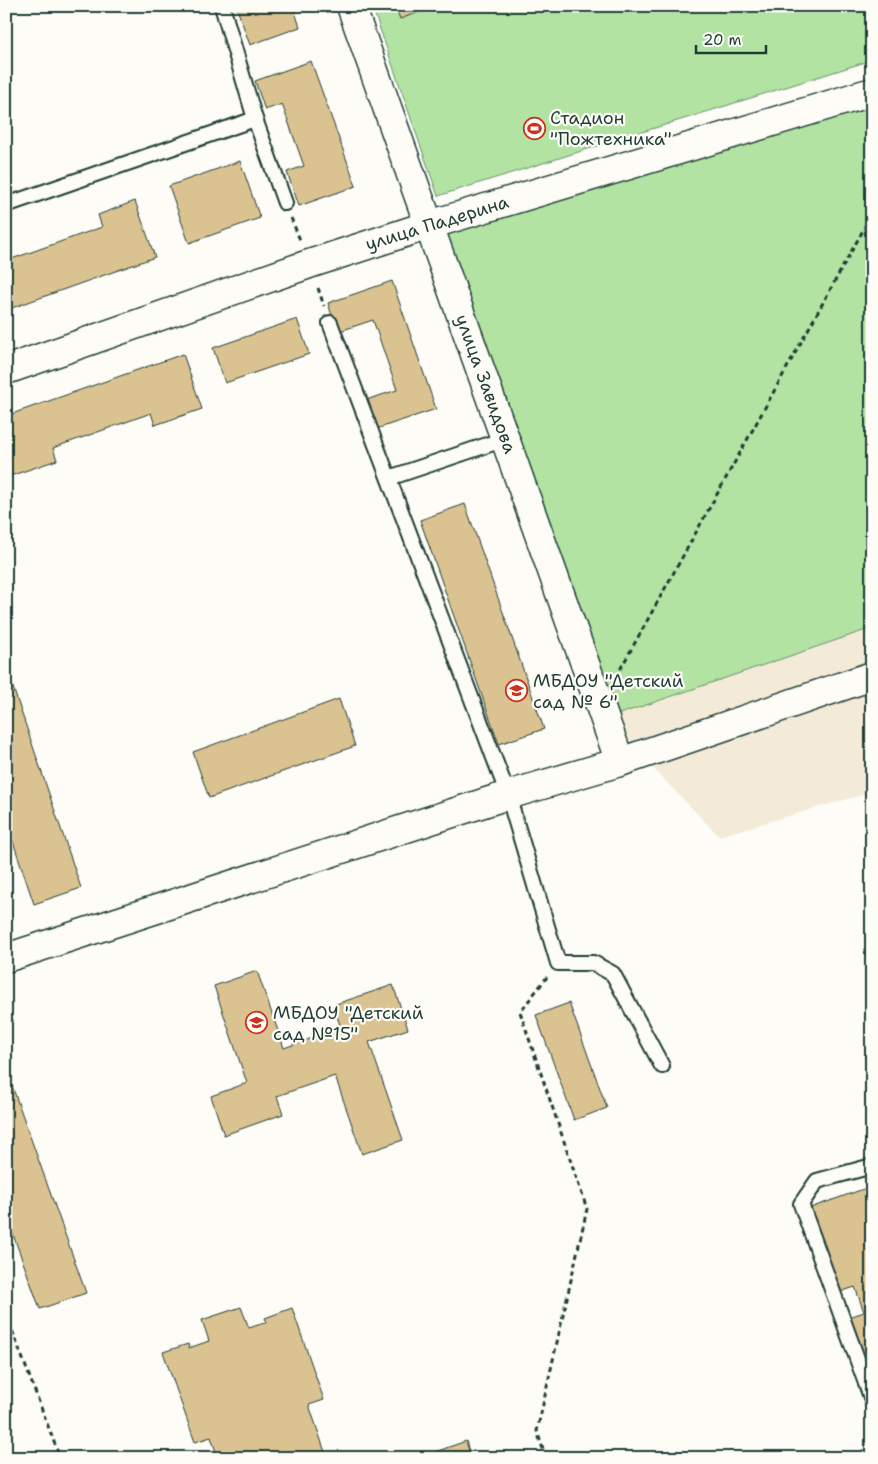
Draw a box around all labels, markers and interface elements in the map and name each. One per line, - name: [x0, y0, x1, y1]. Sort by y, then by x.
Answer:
- scale bar: [696, 22, 766, 54]
- text: 20 m: [703, 30, 742, 50]
- place label: Стадион "Пожтехника": [550, 106, 672, 151]
- sports icon: Стадион "Пожтехника": [522, 116, 546, 140]
- street label: улица Падерина: [362, 190, 512, 256]
- street label: улица Завидова: [450, 311, 522, 457]
- place label: МБДОУ "Детский сад № 6": [533, 669, 684, 714]
- school or university icon: МБДОУ "Детский сад № 6": [505, 679, 529, 703]
- place label: МБДОУ "Детский сад №15": [273, 1001, 424, 1046]
- school or university icon: МБДОУ "Детский сад №15": [245, 1011, 269, 1035]

